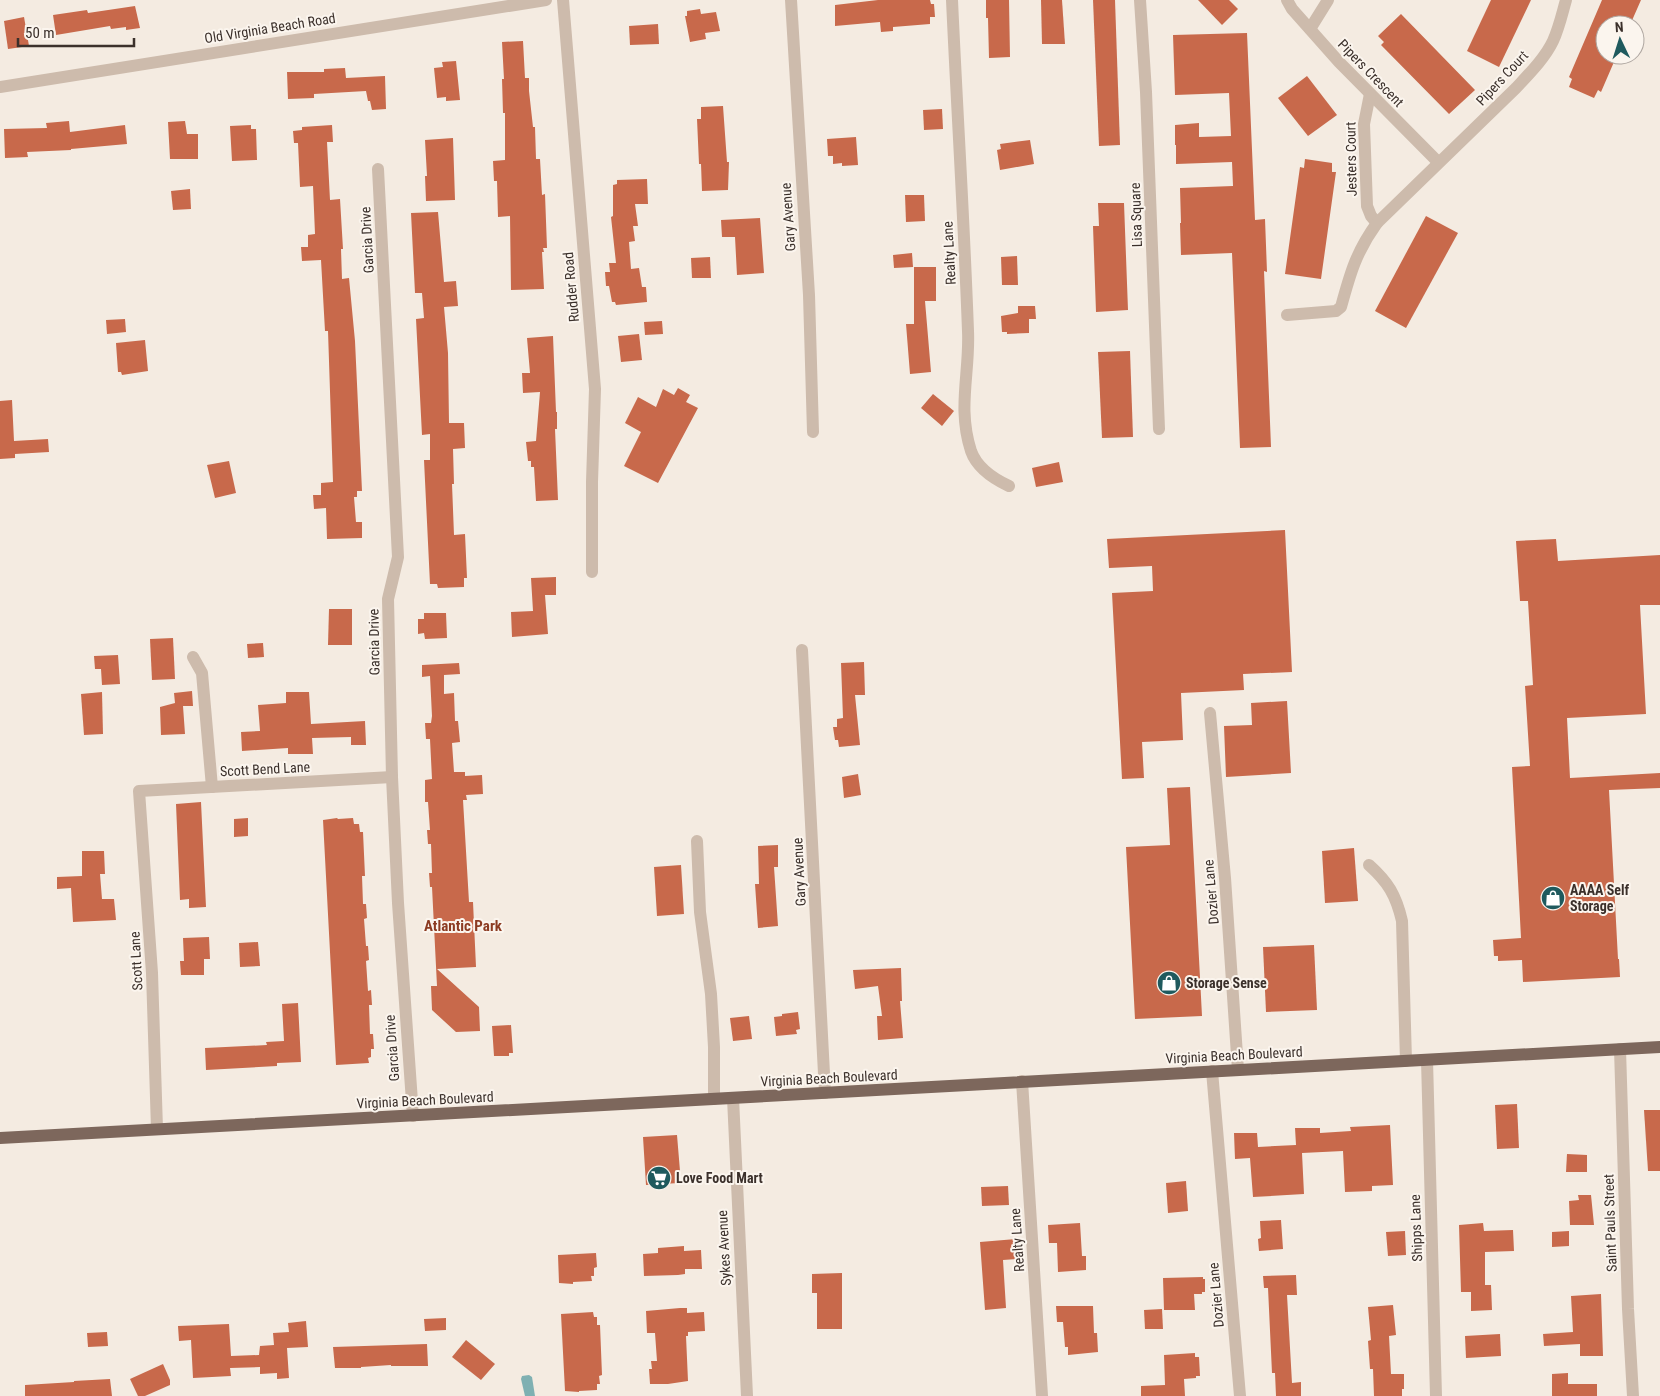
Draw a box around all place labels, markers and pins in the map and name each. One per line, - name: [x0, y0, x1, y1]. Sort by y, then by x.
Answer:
- place label: AAAA Self Storage: [1570, 882, 1629, 914]
- shop icon: AAAA Self Storage: [1540, 885, 1566, 911]
- shop icon: Storage Sense: [1156, 970, 1182, 996]
- place label: Storage Sense: [1186, 975, 1267, 991]
- supermarket icon: Love Food Mart: [646, 1165, 672, 1191]
- place label: Love Food Mart: [676, 1170, 763, 1186]

